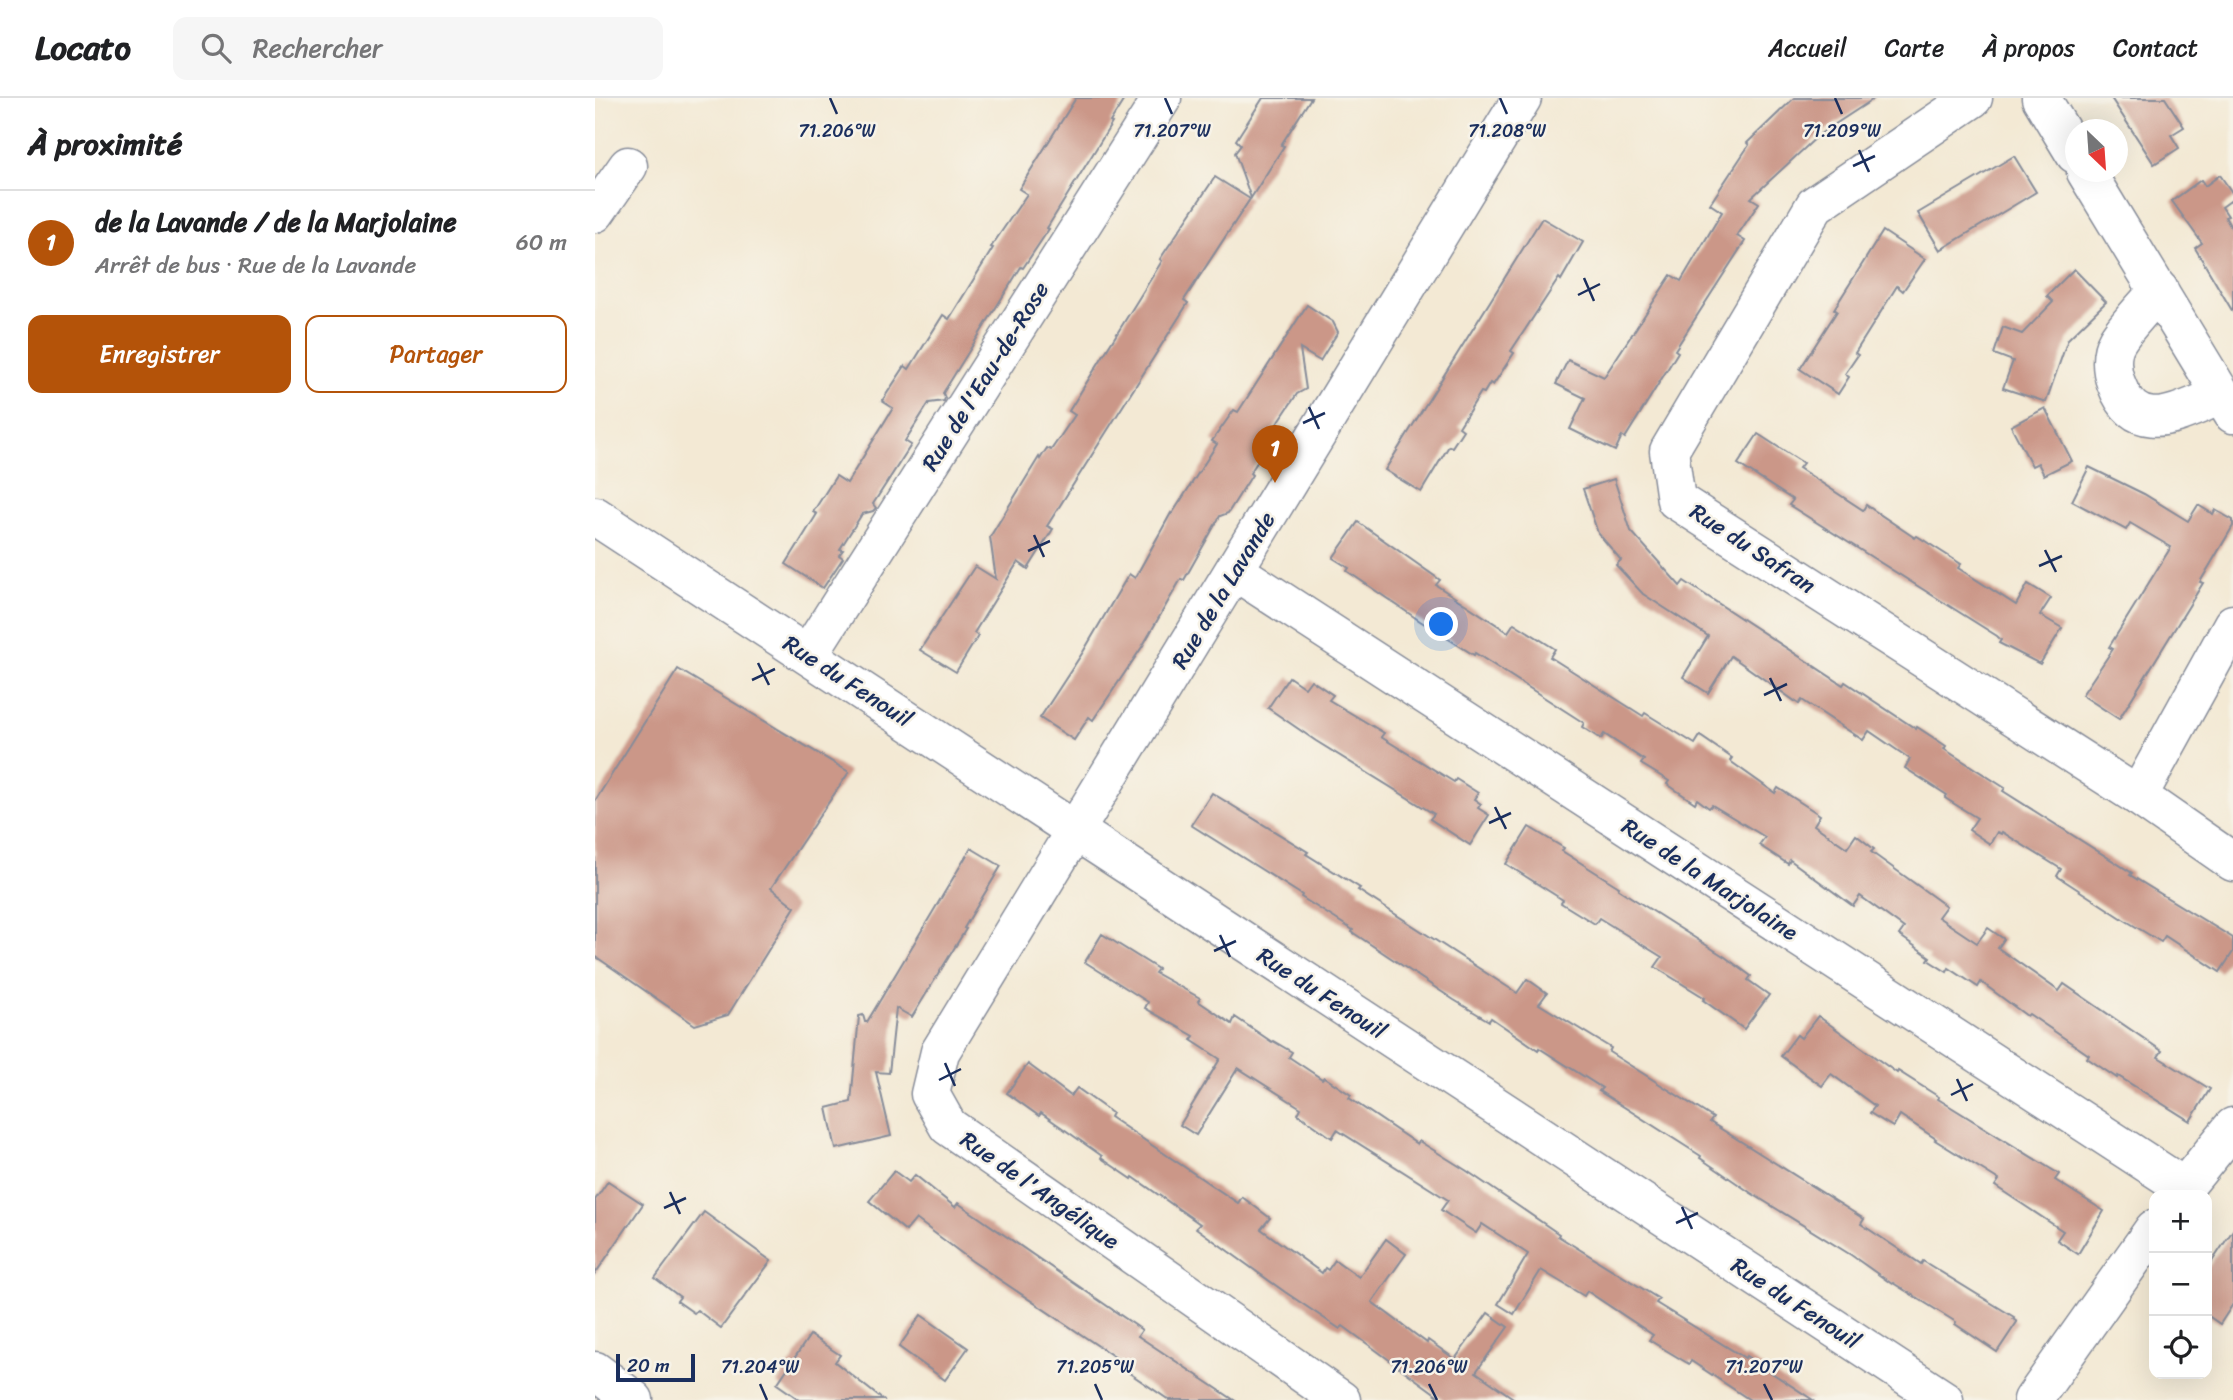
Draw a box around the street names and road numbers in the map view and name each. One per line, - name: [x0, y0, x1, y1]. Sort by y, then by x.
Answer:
- street label: Rue de l'Eau-de-Rose: [910, 273, 1061, 479]
- street label: Rue du Safran: [1681, 492, 1824, 605]
- street label: Rue de la Lavande: [1160, 503, 1287, 677]
- street label: Rue du Fenouil: [774, 624, 921, 739]
- street label: Rue de la Marjolaine: [1613, 807, 1806, 952]
- street label: Rue du Fenouil: [1248, 936, 1395, 1051]
- street label: Rue de l'Angélique: [951, 1120, 1128, 1261]
- street label: Rue du Fenouil: [1722, 1246, 1869, 1361]

